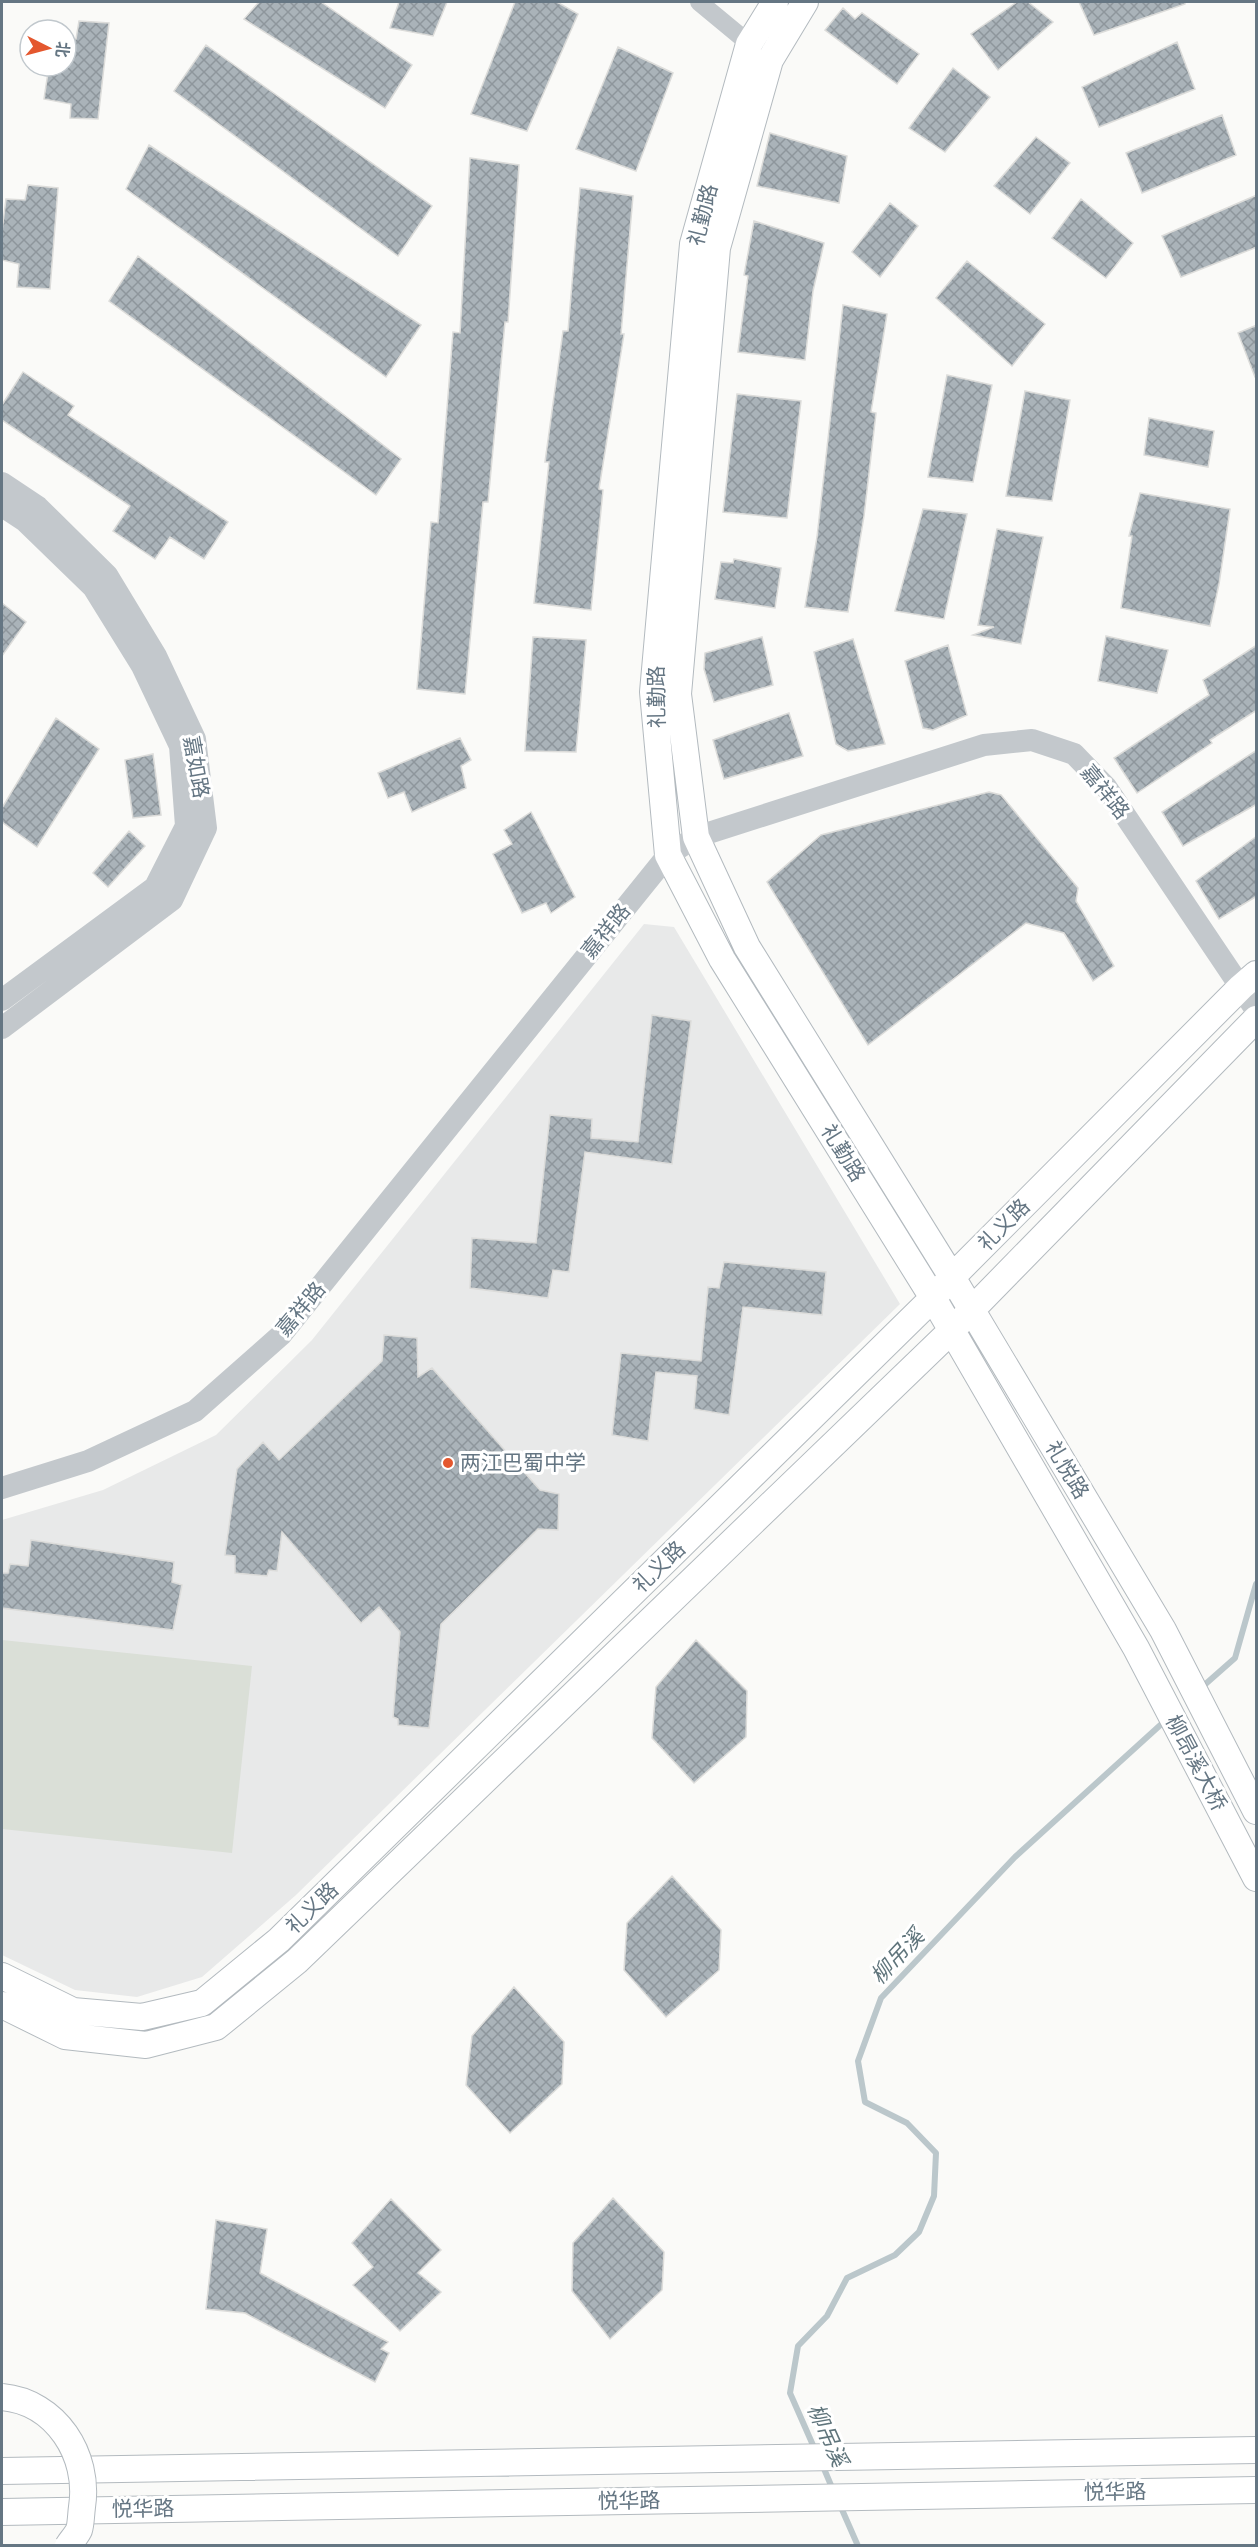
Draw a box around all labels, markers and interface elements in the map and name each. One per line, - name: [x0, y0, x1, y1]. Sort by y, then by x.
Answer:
- north arrow: [18, 18, 78, 78]
- text: 北: [52, 41, 73, 58]
- street label: 礼勤路: [684, 182, 722, 248]
- street label: 礼勤路: [644, 665, 670, 729]
- street label: 嘉如路: [179, 734, 213, 800]
- street label: 嘉祥路: [1076, 760, 1134, 824]
- street label: 嘉祥路: [577, 899, 635, 963]
- street label: 礼勤路: [816, 1120, 870, 1186]
- street label: 礼义路: [973, 1194, 1035, 1256]
- street label: 嘉祥路: [272, 1277, 330, 1341]
- street label: 礼悦路: [1040, 1437, 1094, 1503]
- place label: 两江巴蜀中学: [460, 1451, 586, 1475]
- marker: 两江巴蜀中学: [441, 1456, 455, 1470]
- street label: 礼义路: [628, 1536, 690, 1598]
- street label: 柳昂溪大桥: [1161, 1711, 1231, 1815]
- street label: 礼义路: [281, 1877, 343, 1939]
- water label: 柳吊溪: [866, 1922, 930, 1989]
- water label: 柳吊溪: [803, 2400, 853, 2472]
- street label: 悦华路: [1083, 2479, 1147, 2505]
- street label: 悦华路: [597, 2488, 661, 2514]
- street label: 悦华路: [111, 2496, 175, 2522]

